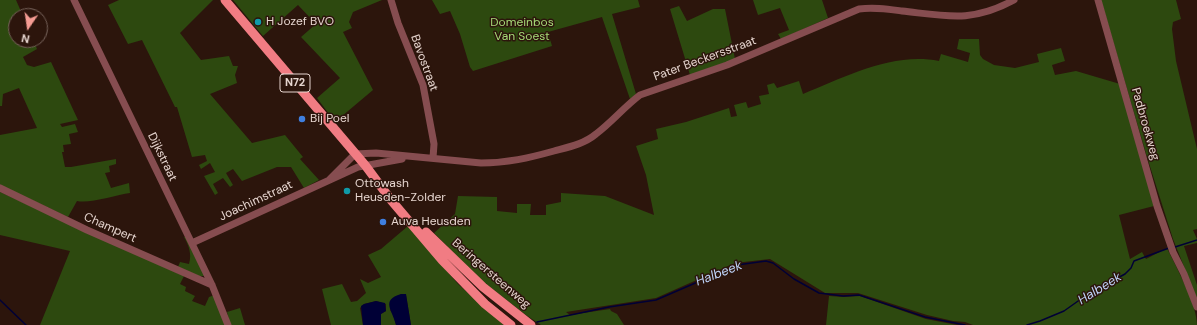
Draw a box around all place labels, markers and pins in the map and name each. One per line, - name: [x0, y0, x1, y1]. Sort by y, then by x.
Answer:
- place label: H Jozef BVO: [266, 15, 334, 29]
- marker: H Jozef BVO: [253, 17, 263, 27]
- place label: Bij Poel: [310, 112, 349, 126]
- marker: Bij Poel: [297, 114, 307, 124]
- place label: Ottowash Heusden-Zolder: [355, 177, 446, 205]
- marker: Ottowash Heusden-Zolder: [342, 186, 352, 196]
- place label: Auva Heusden: [391, 215, 471, 229]
- marker: Auva Heusden: [378, 217, 388, 227]

